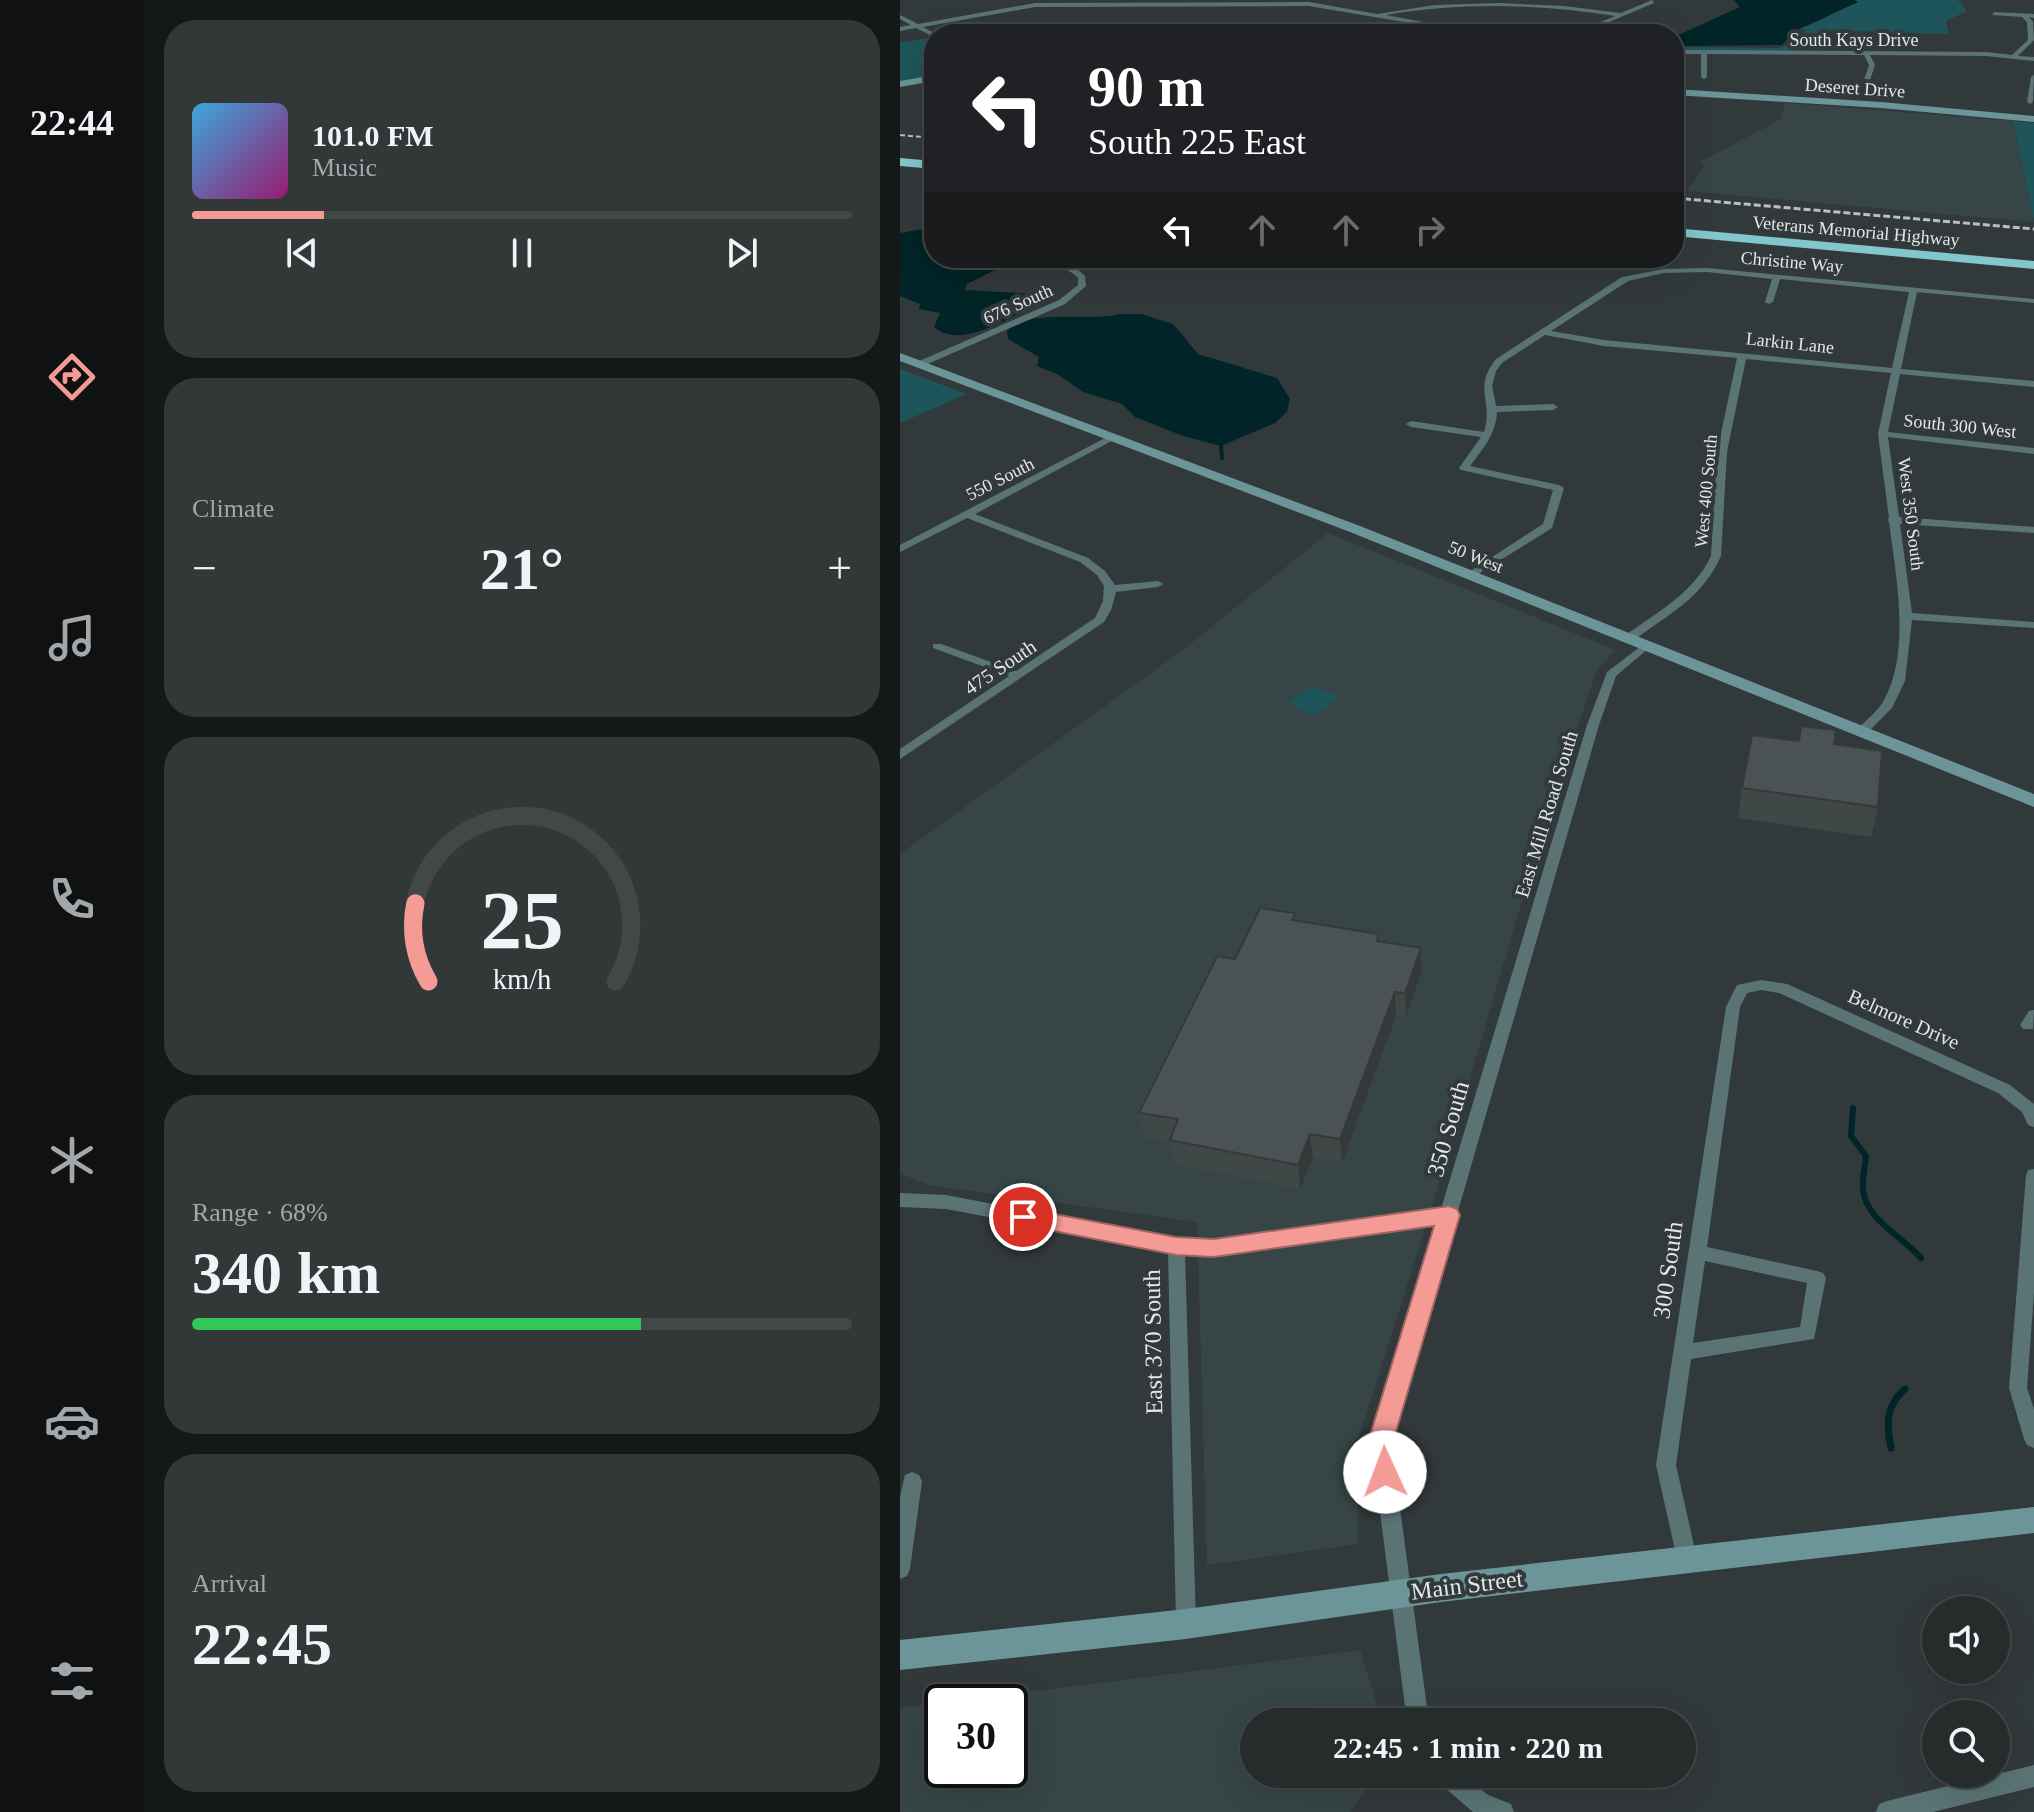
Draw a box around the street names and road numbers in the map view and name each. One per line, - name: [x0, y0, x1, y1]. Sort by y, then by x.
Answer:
- street label: South Kays Drive: [1790, 30, 1919, 50]
- street label: Deseret Drive: [1804, 75, 1906, 101]
- street label: Veterans Memorial Highway: [1752, 212, 1960, 250]
- street label: Christine Way: [1740, 248, 1844, 276]
- street label: 676 South: [980, 280, 1056, 328]
- street label: Larkin Lane: [1745, 328, 1835, 358]
- street label: South 300 West: [1903, 410, 2017, 442]
- street label: West 400 South: [1691, 434, 1721, 548]
- street label: 550 South: [963, 453, 1037, 505]
- street label: West 350 South: [1894, 456, 1928, 572]
- street label: 50 West: [1445, 537, 1507, 577]
- street label: 475 South: [960, 635, 1040, 699]
- street label: East Mill Road South: [1510, 728, 1582, 900]
- street label: Belmore Drive: [1845, 985, 1963, 1053]
- street label: 350 South: [1422, 1078, 1474, 1180]
- street label: 300 South: [1648, 1220, 1688, 1320]
- street label: East 370 South: [1139, 1269, 1167, 1415]
- street label: Main Street: [1410, 1565, 1525, 1605]

